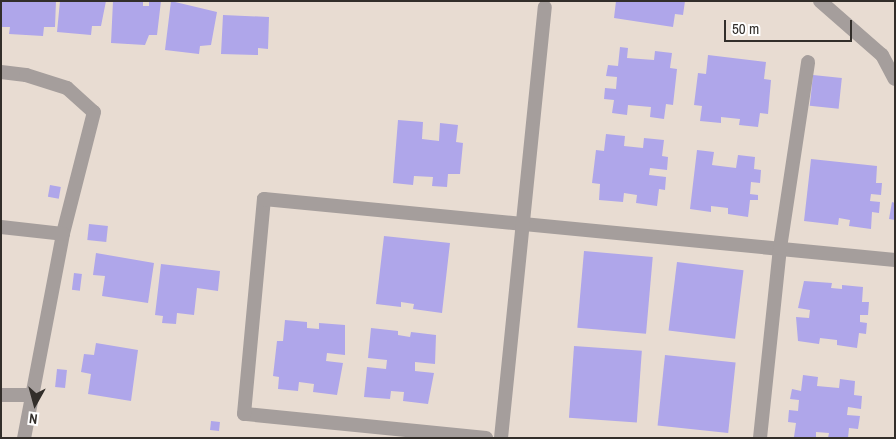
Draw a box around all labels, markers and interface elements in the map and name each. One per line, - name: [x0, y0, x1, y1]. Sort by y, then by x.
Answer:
- scale bar: [726, 10, 854, 42]
- text: 50 m: [732, 18, 759, 39]
- north arrow: [10, 379, 60, 429]
- text: N: [28, 409, 38, 428]

